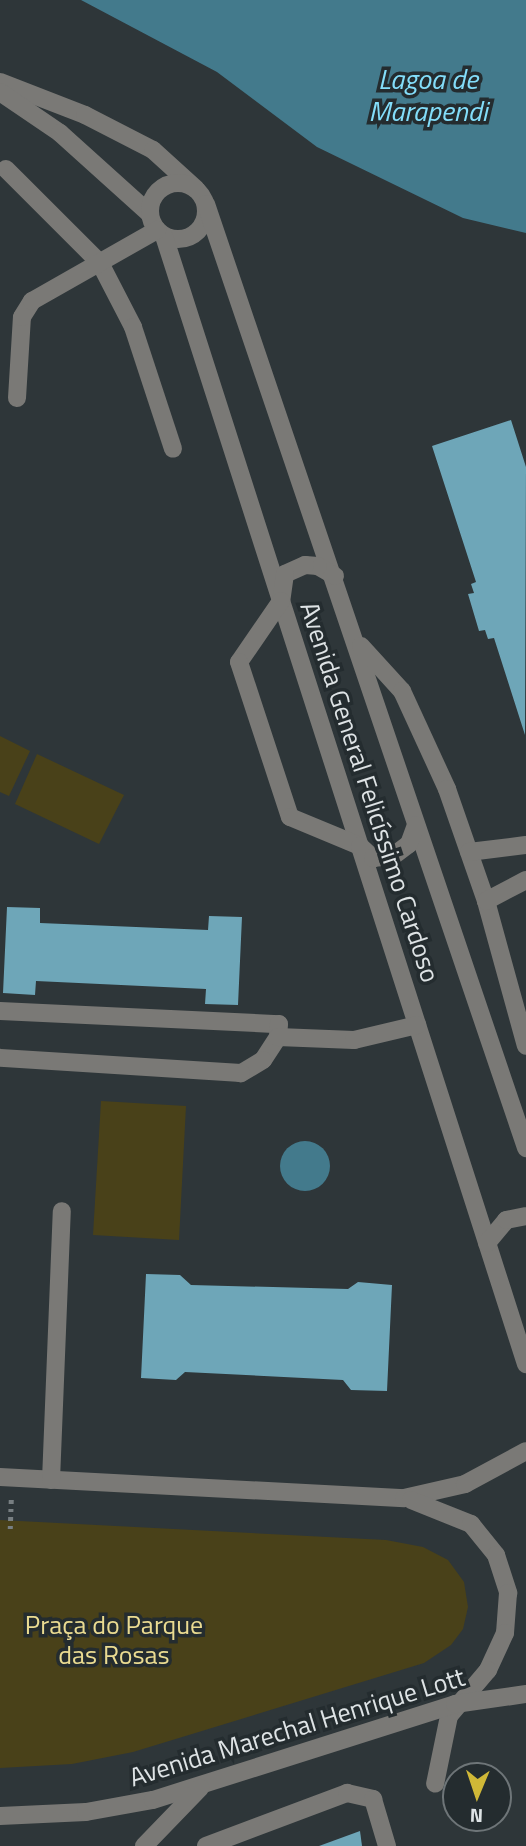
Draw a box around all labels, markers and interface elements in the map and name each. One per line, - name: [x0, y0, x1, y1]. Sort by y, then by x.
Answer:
- water label: Lagoa de Marapendi: [369, 62, 487, 128]
- street label: Avenida General Felicíssimo Cardoso: [294, 598, 446, 986]
- park label: Praça do Parque das Rosas: [25, 1609, 203, 1670]
- street label: Avenida Marechal Henrique Lott: [126, 1661, 468, 1793]
- north arrow: [442, 1762, 512, 1832]
- text: N: [469, 1802, 483, 1831]

